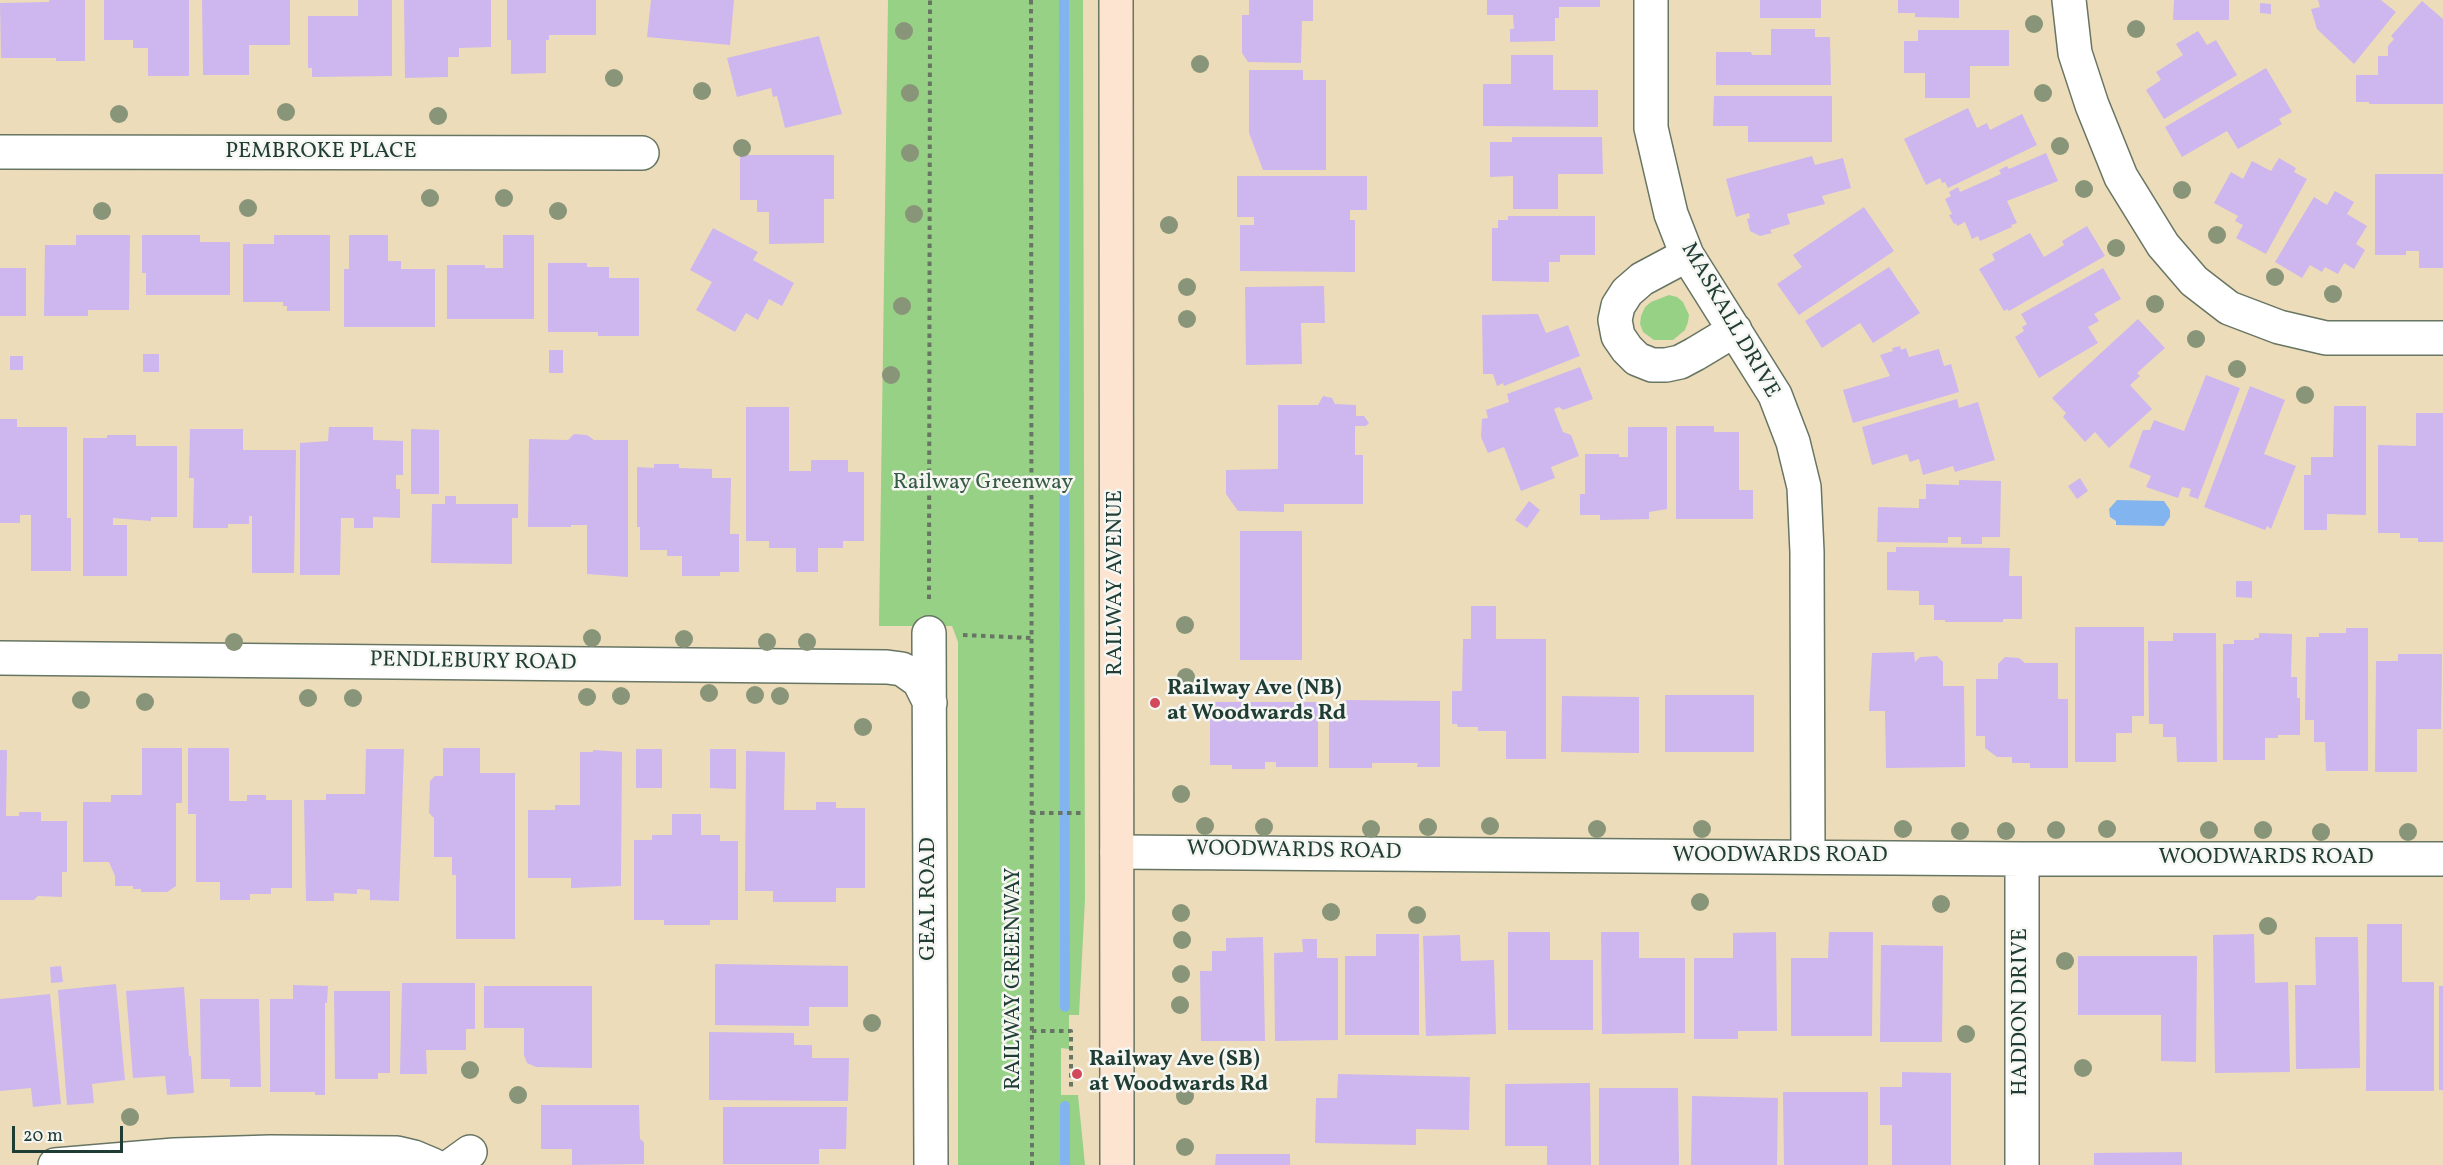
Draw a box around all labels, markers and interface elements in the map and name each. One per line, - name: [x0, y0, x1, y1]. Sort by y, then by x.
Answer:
- street label: PEMBROKE PLACE: [225, 140, 417, 166]
- street label: MASKALL DRIVE: [1674, 239, 1784, 403]
- park label: Railway Greenway: [893, 471, 1073, 497]
- street label: RAILWAY AVENUE: [1104, 490, 1130, 676]
- street label: PENDLEBURY ROAD: [369, 648, 577, 678]
- place label: Railway Ave (NB) at Woodwards Rd: [1167, 677, 1346, 728]
- marker: Railway Ave (NB) at Woodwards Rd: [1148, 696, 1162, 710]
- street label: GEAL ROAD: [917, 837, 943, 961]
- street label: WOODWARDS ROAD: [1186, 837, 1402, 867]
- street label: WOODWARDS ROAD: [1673, 844, 1887, 870]
- street label: WOODWARDS ROAD: [2159, 846, 2373, 872]
- street label: RAILWAY GREENWAY: [1002, 868, 1028, 1090]
- street label: HADDON DRIVE: [2009, 928, 2035, 1096]
- place label: Railway Ave (SB) at Woodwards Rd: [1089, 1048, 1268, 1100]
- marker: Railway Ave (SB) at Woodwards Rd: [1070, 1067, 1084, 1081]
- scale bar: [15, 1114, 126, 1152]
- text: 20 m: [23, 1124, 63, 1149]

